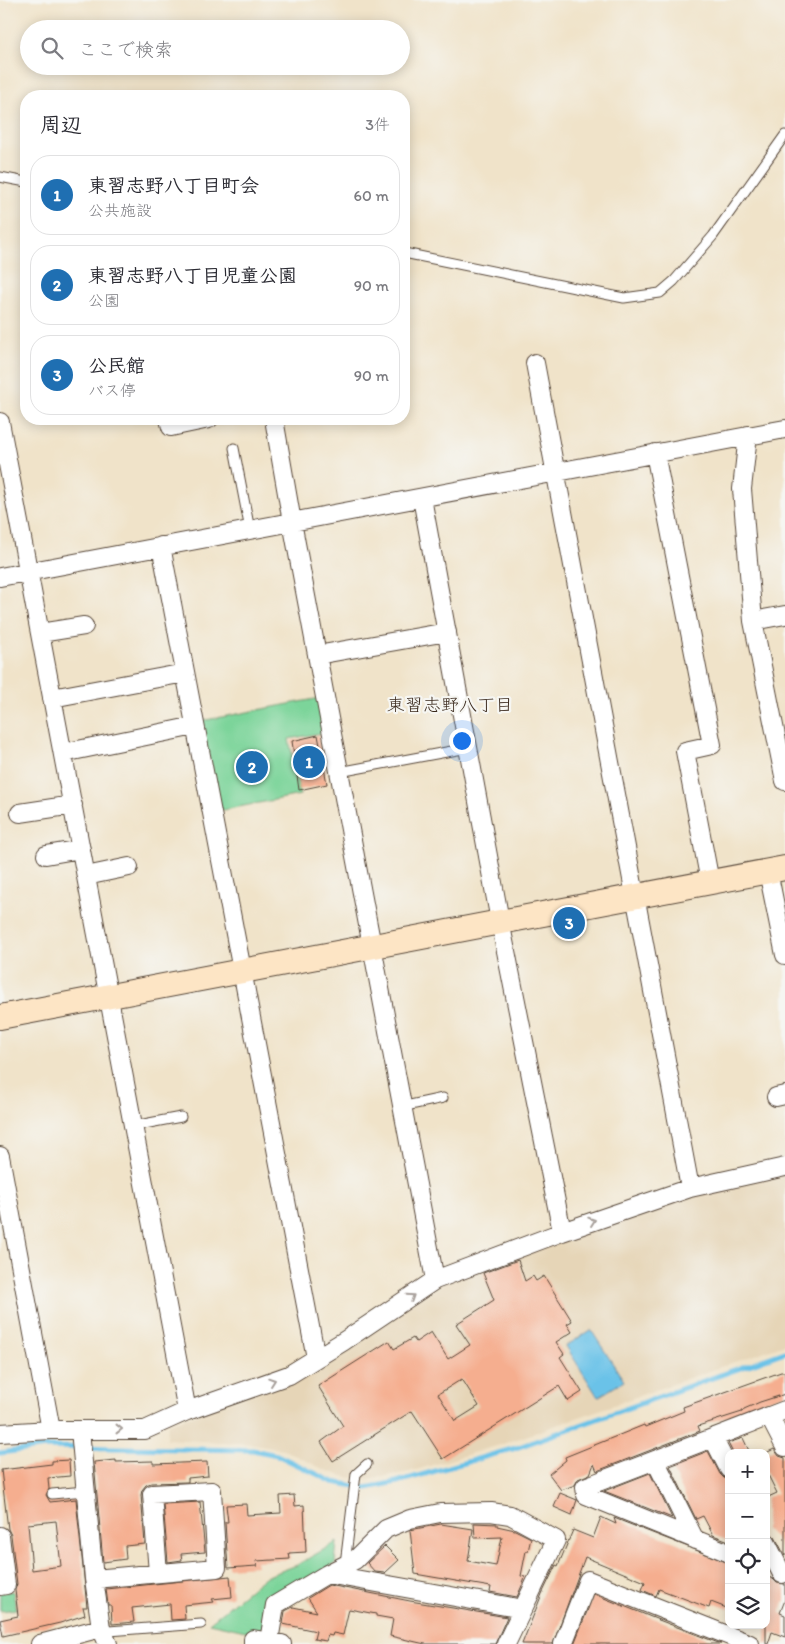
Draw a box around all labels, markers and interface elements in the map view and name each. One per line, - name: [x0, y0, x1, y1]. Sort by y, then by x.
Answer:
- search box: [20, 20, 410, 75]
- icon: search: [38, 34, 66, 62]
- text: ここで検索: [78, 38, 173, 61]
- text: 周辺: [40, 112, 82, 137]
- text: 3件: [365, 115, 390, 134]
- text: 東習志野八丁目町会: [88, 174, 259, 197]
- text: 1: [53, 186, 61, 205]
- text: 60 m: [354, 186, 389, 205]
- text: 公共施設: [88, 201, 152, 220]
- text: 東習志野八丁目児童公園: [88, 264, 297, 287]
- text: 2: [53, 276, 61, 295]
- text: 90 m: [354, 276, 389, 295]
- text: 公園: [88, 291, 120, 310]
- text: 公民館: [88, 354, 145, 377]
- text: 3: [53, 366, 61, 385]
- text: 90 m: [354, 366, 389, 385]
- text: バス停: [88, 381, 136, 400]
- district label: 東習志野八丁目: [387, 694, 513, 716]
- your location: [449, 728, 475, 754]
- pin: 1: [293, 743, 325, 781]
- pin: 2: [236, 748, 268, 786]
- pin: 3: [553, 904, 585, 942]
- one-way arrow: [587, 1217, 596, 1227]
- one-way arrow: [405, 1294, 414, 1303]
- one-way arrow: [267, 1377, 276, 1387]
- one-way arrow: [115, 1424, 123, 1435]
- map controls: [725, 1449, 770, 1629]
- button: +: [725, 1449, 770, 1494]
- button: −: [725, 1494, 770, 1539]
- button: locate: [725, 1539, 770, 1584]
- button: layers: [725, 1584, 770, 1629]

